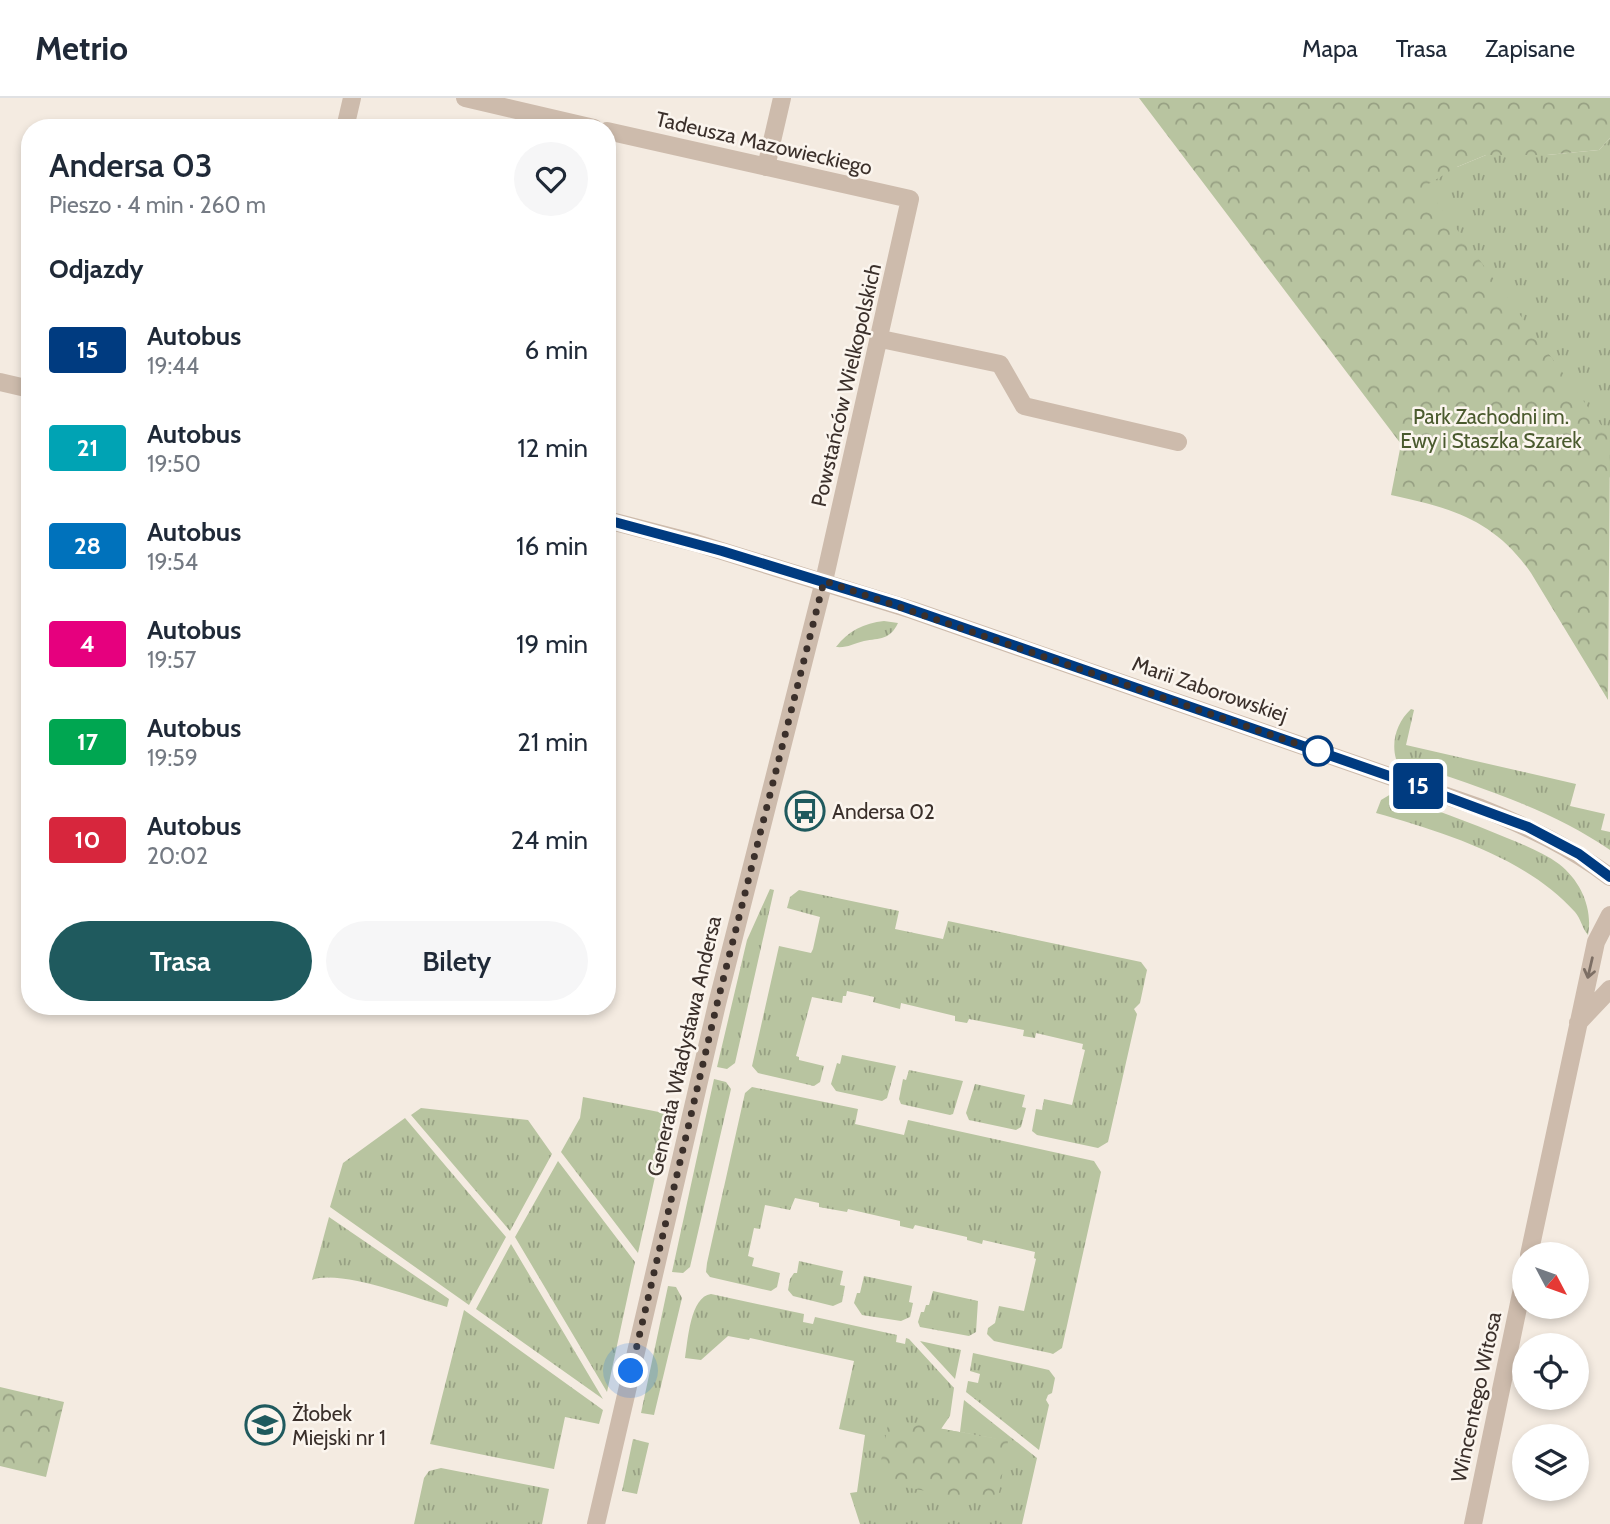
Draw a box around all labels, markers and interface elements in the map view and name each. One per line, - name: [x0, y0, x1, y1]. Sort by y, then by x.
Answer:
- text: Metrio: [35, 28, 128, 68]
- text: Mapa: [1302, 34, 1358, 63]
- text: Trasa: [1396, 34, 1447, 63]
- text: Zapisane: [1485, 34, 1575, 63]
- street label: Tadeusza Mazowieckiego: [653, 106, 875, 180]
- button: heart: [514, 142, 588, 216]
- text: Andersa 03: [49, 145, 213, 185]
- text: Pieszo · 4 min · 260 m: [49, 191, 266, 219]
- text: Odjazdy: [49, 253, 144, 285]
- street label: Powstańców Wielkopolskich: [806, 261, 886, 509]
- text: Autobus: [147, 320, 241, 352]
- text: 6 min: [525, 334, 588, 366]
- text: 15: [77, 335, 98, 364]
- text: 19:44: [147, 352, 199, 380]
- park label: Park Zachodni im. Ewy i Staszka Szarek: [1400, 404, 1582, 453]
- text: Autobus: [147, 418, 241, 450]
- text: 12 min: [517, 432, 588, 464]
- text: 21: [77, 433, 98, 462]
- text: 19:50: [147, 450, 201, 478]
- text: Autobus: [147, 516, 241, 548]
- text: 16 min: [516, 530, 588, 562]
- text: 28: [74, 531, 101, 560]
- text: 19:54: [147, 548, 198, 576]
- text: Autobus: [147, 614, 241, 646]
- text: 19 min: [516, 628, 588, 660]
- text: 4: [80, 629, 95, 658]
- text: 19:57: [147, 646, 196, 674]
- street label: Marii Zaborowskiej: [1129, 651, 1291, 728]
- text: Autobus: [147, 712, 241, 744]
- text: 21 min: [517, 726, 588, 758]
- text: 17: [77, 727, 98, 756]
- unlabelled marker: [1303, 736, 1333, 766]
- text: 19:59: [147, 744, 198, 772]
- line badge: 15: [1386, 763, 1450, 809]
- text: 15: [1407, 771, 1429, 800]
- bus stop icon: Andersa 02: [784, 790, 826, 832]
- place label: Andersa 02: [832, 799, 935, 824]
- text: Autobus: [147, 810, 241, 842]
- text: 24 min: [511, 824, 588, 856]
- text: 10: [75, 825, 100, 854]
- text: 20:02: [147, 842, 208, 870]
- street label: Generała Władysława Andersa: [642, 913, 726, 1179]
- button: Trasa: [49, 921, 312, 1001]
- button: Bilety: [326, 921, 588, 1001]
- one-way arrow: [1583, 956, 1596, 979]
- north arrow: [1512, 1242, 1589, 1320]
- map controls: [1512, 1242, 1589, 1501]
- street label: Wincentego Witosa: [1446, 1309, 1506, 1485]
- button: locate: [1512, 1333, 1589, 1410]
- your location: [613, 1353, 648, 1388]
- place label: Żłobek Miejski nr 1: [292, 1401, 386, 1451]
- school or university icon: Żłobek Miejski nr 1: [244, 1404, 286, 1446]
- button: layers: [1512, 1424, 1589, 1501]

